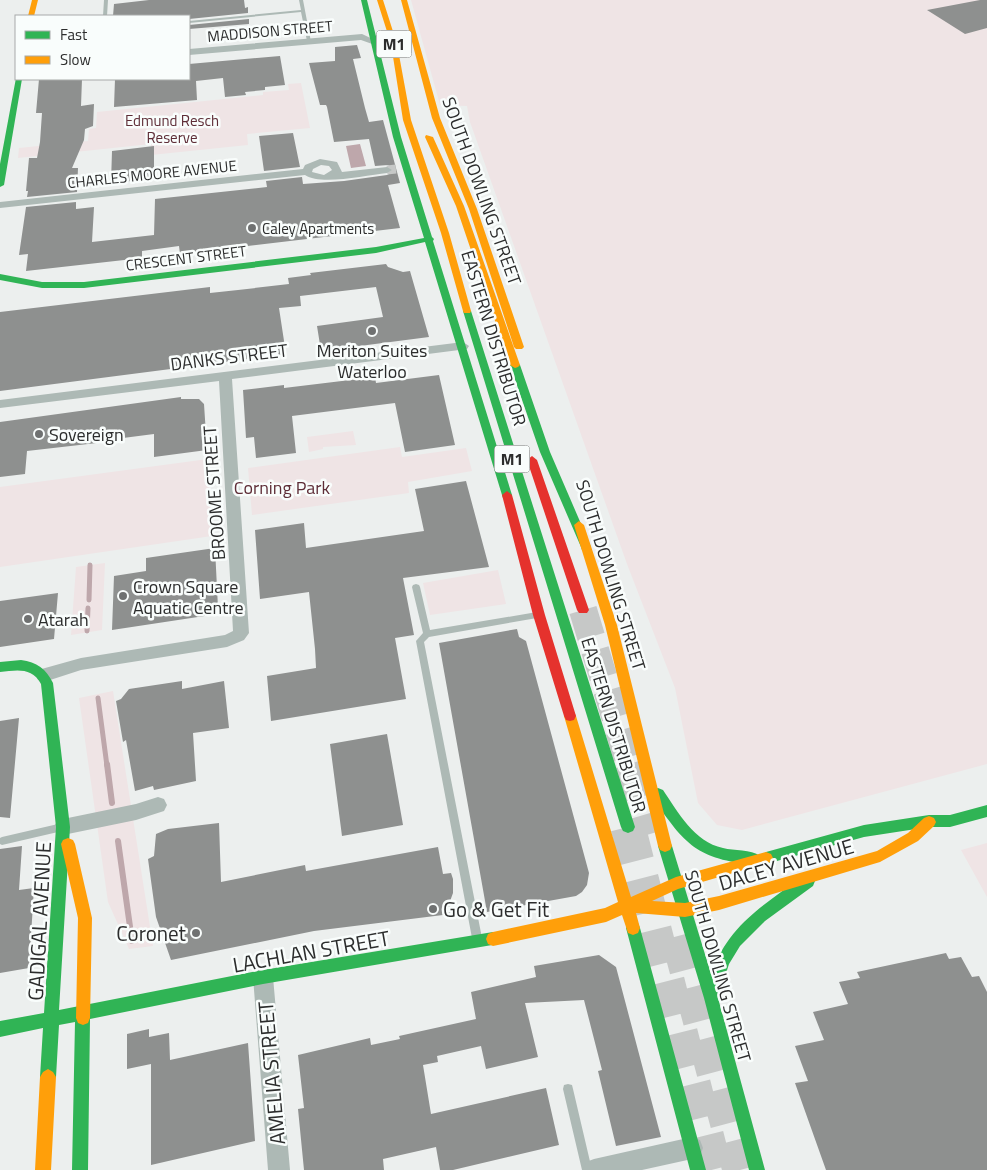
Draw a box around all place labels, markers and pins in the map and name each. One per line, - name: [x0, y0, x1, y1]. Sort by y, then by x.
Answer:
- place label: Caley Apartments: [262, 217, 374, 240]
- marker: Caley Apartments: [246, 222, 258, 234]
- marker: Meriton Suites Waterloo: [366, 325, 378, 337]
- place label: Meriton Suites Waterloo: [317, 337, 427, 385]
- place label: Sovereign: [49, 421, 124, 448]
- marker: Sovereign: [33, 428, 45, 440]
- place label: Crown Square Aquatic Centre: [133, 573, 244, 621]
- marker: Crown Square Aquatic Centre: [117, 590, 129, 602]
- place label: Atarah: [38, 606, 89, 633]
- marker: Atarah: [22, 613, 34, 625]
- place label: Go & Get Fit: [443, 893, 550, 925]
- marker: Go & Get Fit: [427, 903, 439, 915]
- place label: Coronet: [116, 917, 187, 949]
- marker: Coronet: [190, 927, 202, 939]

